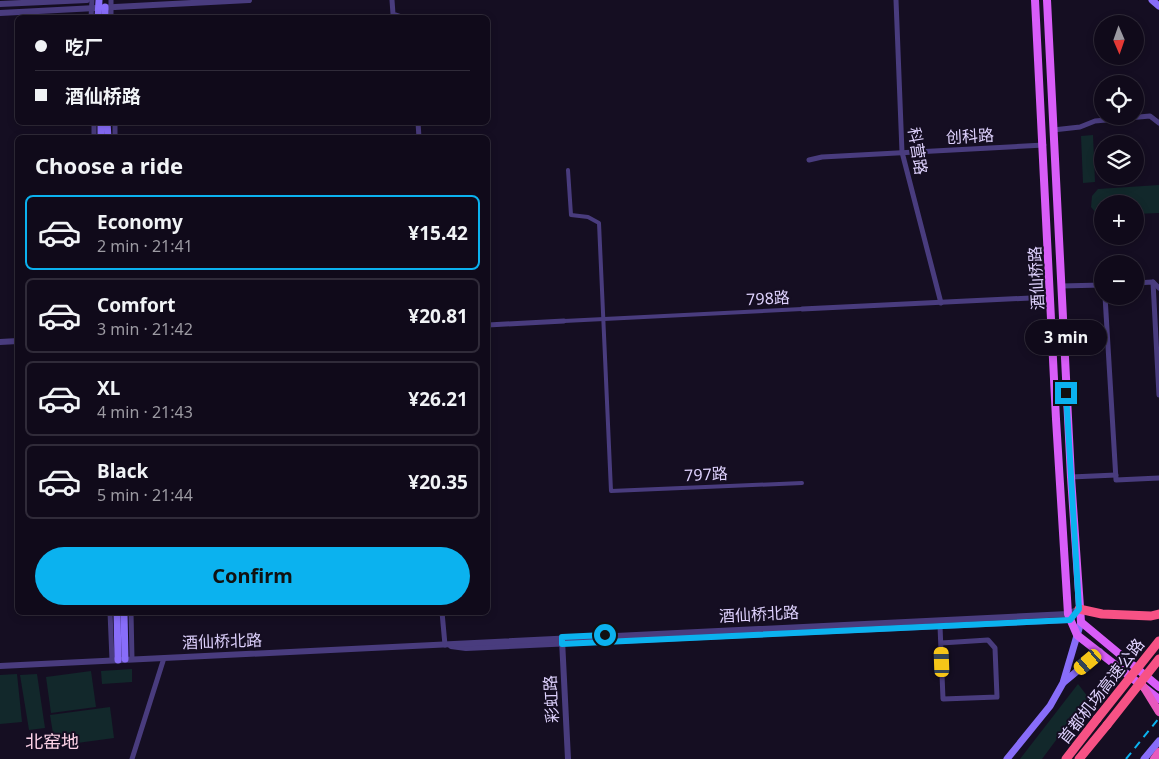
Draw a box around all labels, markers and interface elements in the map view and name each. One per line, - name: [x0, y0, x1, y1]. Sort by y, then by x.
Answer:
- north arrow: [1094, 15, 1144, 65]
- map controls: [1094, 15, 1144, 305]
- text: 吃厂: [65, 34, 103, 60]
- button: locate: [1094, 75, 1144, 125]
- text: 酒仙桥路: [65, 83, 141, 109]
- street label: 创科路: [945, 124, 995, 148]
- street label: 科营路: [903, 126, 933, 176]
- button: layers: [1094, 135, 1144, 185]
- text: Choose a ride: [35, 150, 183, 180]
- button: +: [1094, 195, 1144, 245]
- text: Economy: [97, 209, 183, 235]
- icon: car: [37, 210, 82, 255]
- text: ¥15.42: [408, 220, 468, 246]
- text: 2 min · 21:41: [97, 235, 193, 257]
- street label: 酒仙桥路: [1023, 245, 1049, 311]
- button: −: [1094, 255, 1144, 305]
- street label: 798路: [746, 286, 790, 310]
- text: Comfort: [97, 292, 176, 318]
- icon: car: [37, 293, 82, 338]
- text: ¥20.81: [408, 303, 468, 329]
- text: 3 min · 21:42: [97, 318, 193, 340]
- callout: 3 min: [1025, 320, 1107, 356]
- text: 3 min: [1044, 326, 1088, 348]
- text: XL: [97, 375, 120, 401]
- icon: car: [37, 376, 82, 421]
- route end: [1055, 382, 1077, 404]
- text: ¥26.21: [408, 386, 468, 412]
- text: 4 min · 21:43: [97, 401, 193, 423]
- text: Black: [97, 458, 148, 484]
- icon: car: [37, 459, 82, 504]
- street label: 797路: [684, 462, 728, 486]
- text: ¥20.35: [408, 469, 468, 495]
- text: 5 min · 21:44: [97, 484, 193, 506]
- button: Confirm: [35, 547, 470, 605]
- street label: 酒仙桥北路: [718, 601, 800, 627]
- route start: [594, 624, 616, 646]
- street label: 酒仙桥北路: [182, 629, 262, 653]
- street label: 首都机场高速公路: [1053, 634, 1149, 748]
- car: [933, 647, 950, 677]
- car: [1071, 647, 1104, 677]
- street label: 彩虹路: [539, 674, 563, 724]
- district label: 北窑地: [25, 729, 79, 753]

